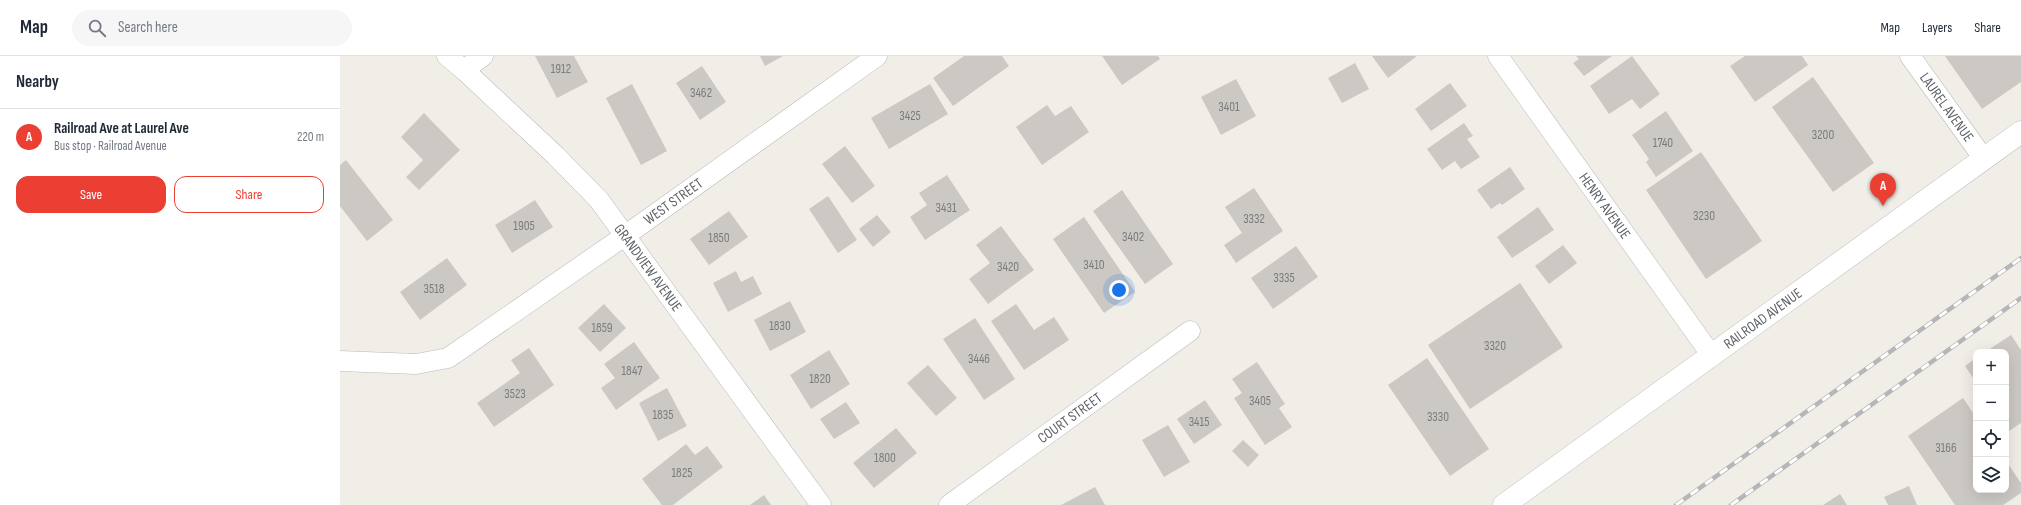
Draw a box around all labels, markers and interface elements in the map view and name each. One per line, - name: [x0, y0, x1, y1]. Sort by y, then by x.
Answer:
- search box: [72, 10, 352, 46]
- text: Map: [20, 16, 48, 39]
- icon: search: [86, 17, 108, 39]
- text: Search here: [118, 18, 178, 37]
- text: Map: [1880, 19, 1900, 36]
- text: Layers: [1922, 19, 1952, 36]
- text: Share: [1974, 19, 2001, 36]
- house number: 1912: [551, 61, 571, 77]
- street label: LAUREL AVENUE: [1915, 69, 1978, 146]
- text: Nearby: [16, 72, 59, 92]
- house number: 3462: [690, 85, 712, 101]
- house number: 3401: [1218, 99, 1240, 115]
- house number: 3425: [899, 108, 921, 124]
- text: Railroad Ave at Laurel Ave: [54, 119, 189, 138]
- house number: 3200: [1812, 127, 1834, 143]
- text: A: [26, 129, 32, 145]
- text: 220 m: [297, 129, 324, 145]
- house number: 1740: [1653, 135, 1673, 151]
- text: Bus stop · Railroad Avenue: [54, 138, 167, 154]
- street label: HENRY AVENUE: [1575, 169, 1635, 243]
- pin: A: [1870, 173, 1896, 206]
- street label: WEST STREET: [640, 174, 707, 229]
- button: Save: [16, 176, 166, 213]
- button: Share: [174, 176, 324, 213]
- house number: 3431: [936, 200, 957, 216]
- house number: 3230: [1693, 208, 1715, 224]
- house number: 3332: [1243, 211, 1265, 227]
- house number: 1905: [513, 218, 535, 234]
- street label: GRANDVIEW AVENUE: [610, 220, 686, 315]
- house number: 3402: [1122, 229, 1144, 245]
- house number: 1850: [708, 230, 730, 246]
- house number: 3410: [1083, 257, 1105, 273]
- house number: 3420: [997, 259, 1019, 275]
- house number: 3335: [1273, 270, 1295, 286]
- your location: [1109, 280, 1129, 300]
- house number: 3518: [424, 281, 445, 297]
- street label: RAILROAD AVENUE: [1720, 284, 1806, 353]
- house number: 1830: [769, 318, 791, 334]
- house number: 1859: [591, 320, 613, 336]
- house number: 3320: [1484, 338, 1506, 354]
- map controls: [1973, 349, 2009, 493]
- button: +: [1973, 349, 2009, 385]
- house number: 3446: [968, 351, 990, 367]
- house number: 1847: [621, 363, 643, 379]
- house number: 1820: [809, 371, 831, 387]
- button: −: [1973, 385, 2009, 421]
- house number: 3523: [504, 386, 526, 402]
- street label: COURT STREET: [1034, 388, 1106, 447]
- house number: 3405: [1249, 393, 1271, 409]
- house number: 1835: [653, 407, 673, 423]
- house number: 3330: [1427, 409, 1449, 425]
- house number: 3415: [1189, 414, 1209, 430]
- button: locate: [1973, 421, 2009, 457]
- house number: 3166: [1935, 440, 1957, 456]
- house number: 1800: [874, 450, 896, 466]
- button: layers: [1973, 457, 2009, 493]
- house number: 1825: [672, 465, 693, 481]

